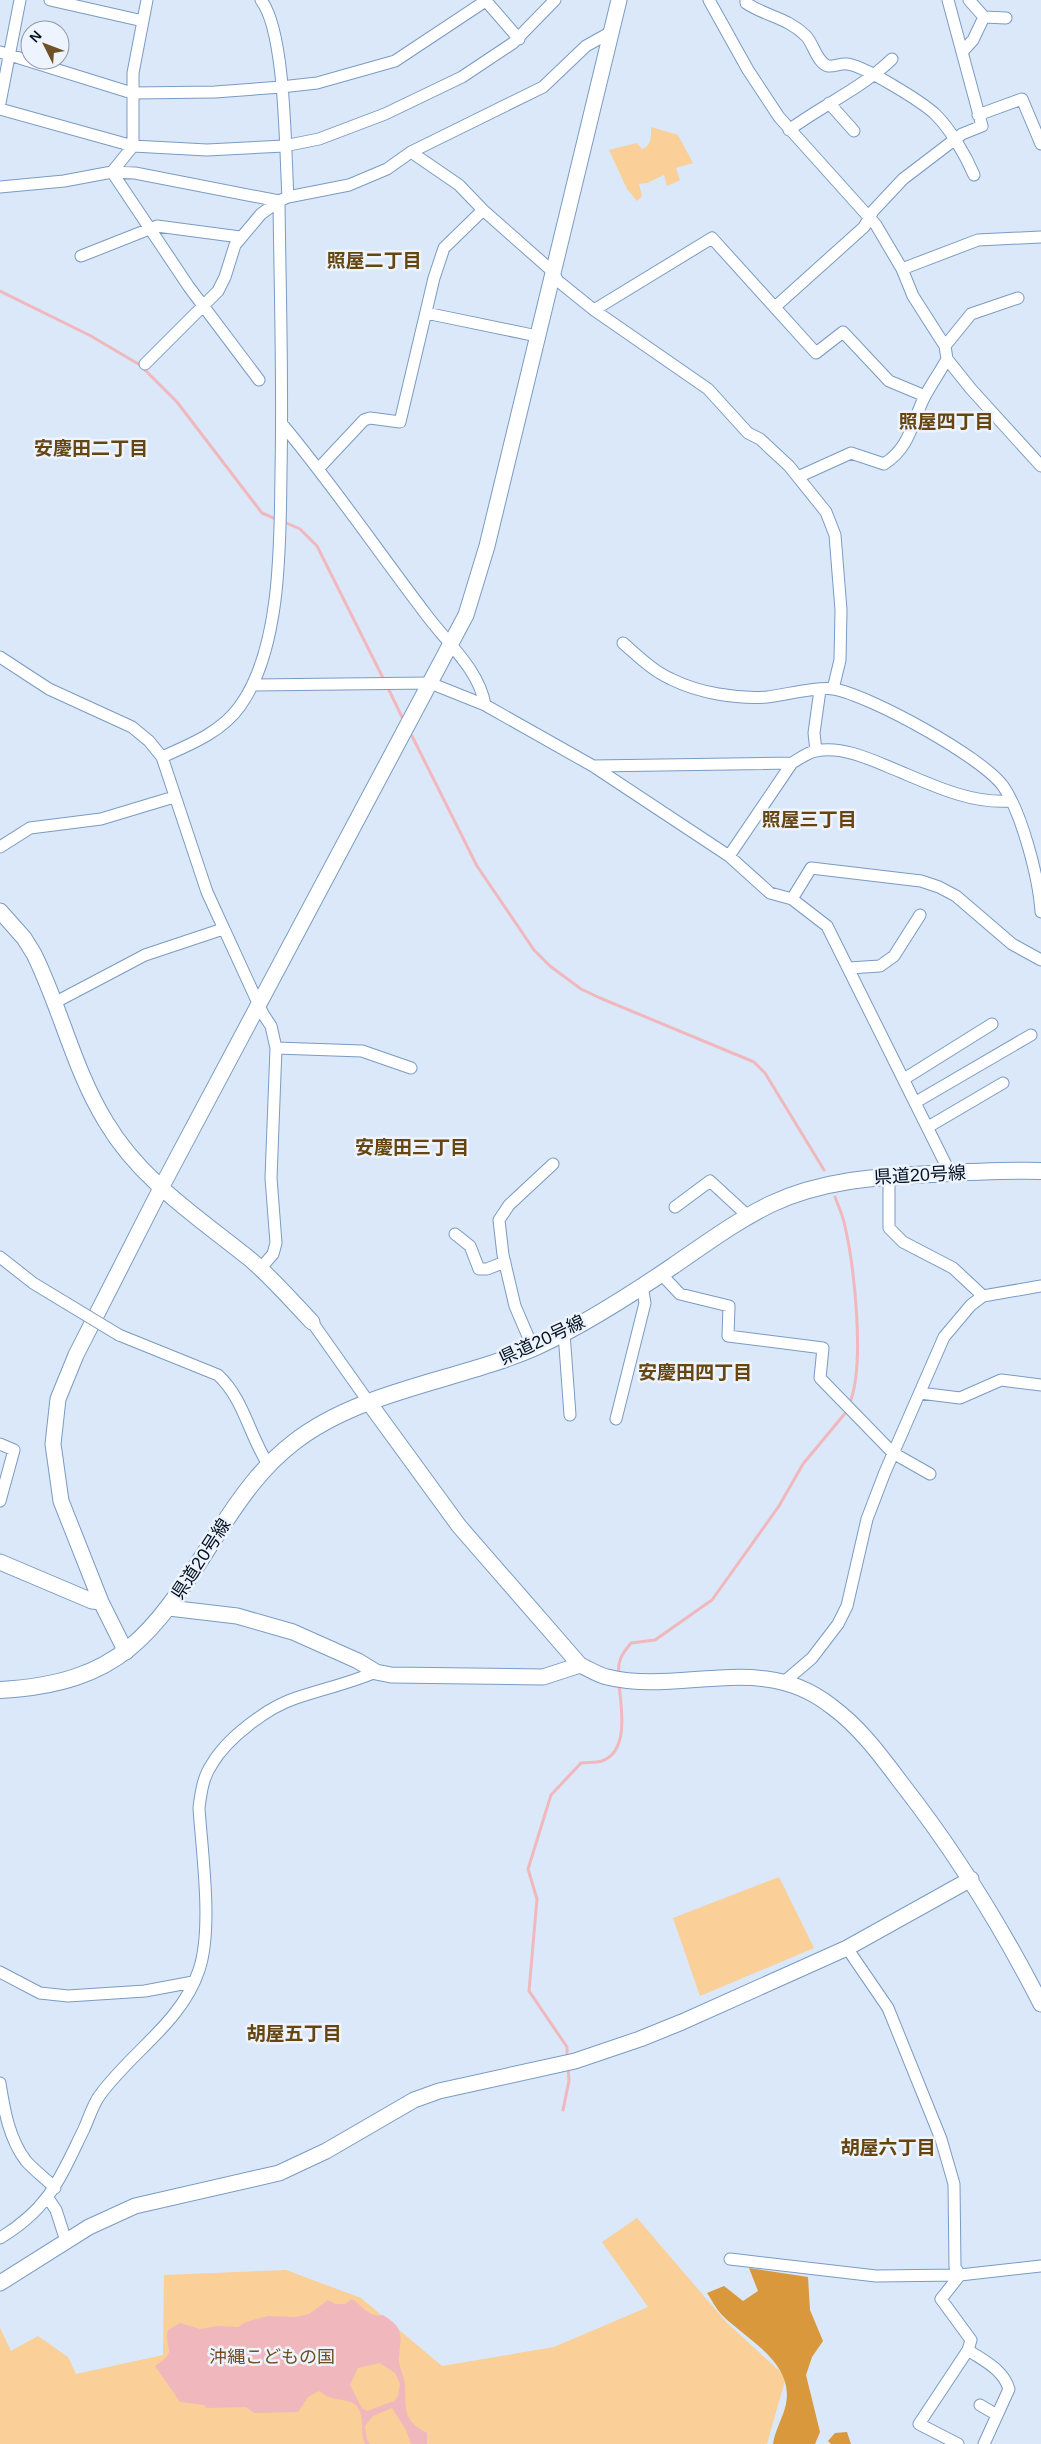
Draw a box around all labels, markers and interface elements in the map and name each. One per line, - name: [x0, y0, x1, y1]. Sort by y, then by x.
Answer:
- north arrow: [20, 20, 70, 70]
- text: N: [26, 27, 45, 45]
- district label: 照屋二丁目: [326, 250, 422, 271]
- district label: 照屋四丁目: [898, 411, 994, 432]
- district label: 安慶田二丁目: [34, 438, 148, 459]
- district label: 照屋三丁目: [761, 809, 857, 830]
- district label: 安慶田三丁目: [355, 1137, 469, 1158]
- street label: 県道20号線: [874, 1163, 966, 1187]
- street label: 県道20号線: [496, 1311, 588, 1369]
- district label: 安慶田四丁目: [638, 1362, 752, 1383]
- street label: 県道20号線: [168, 1515, 234, 1603]
- district label: 胡屋五丁目: [246, 2023, 342, 2044]
- district label: 胡屋六丁目: [840, 2137, 936, 2158]
- park label: 沖縄こどもの国: [209, 2347, 335, 2367]

